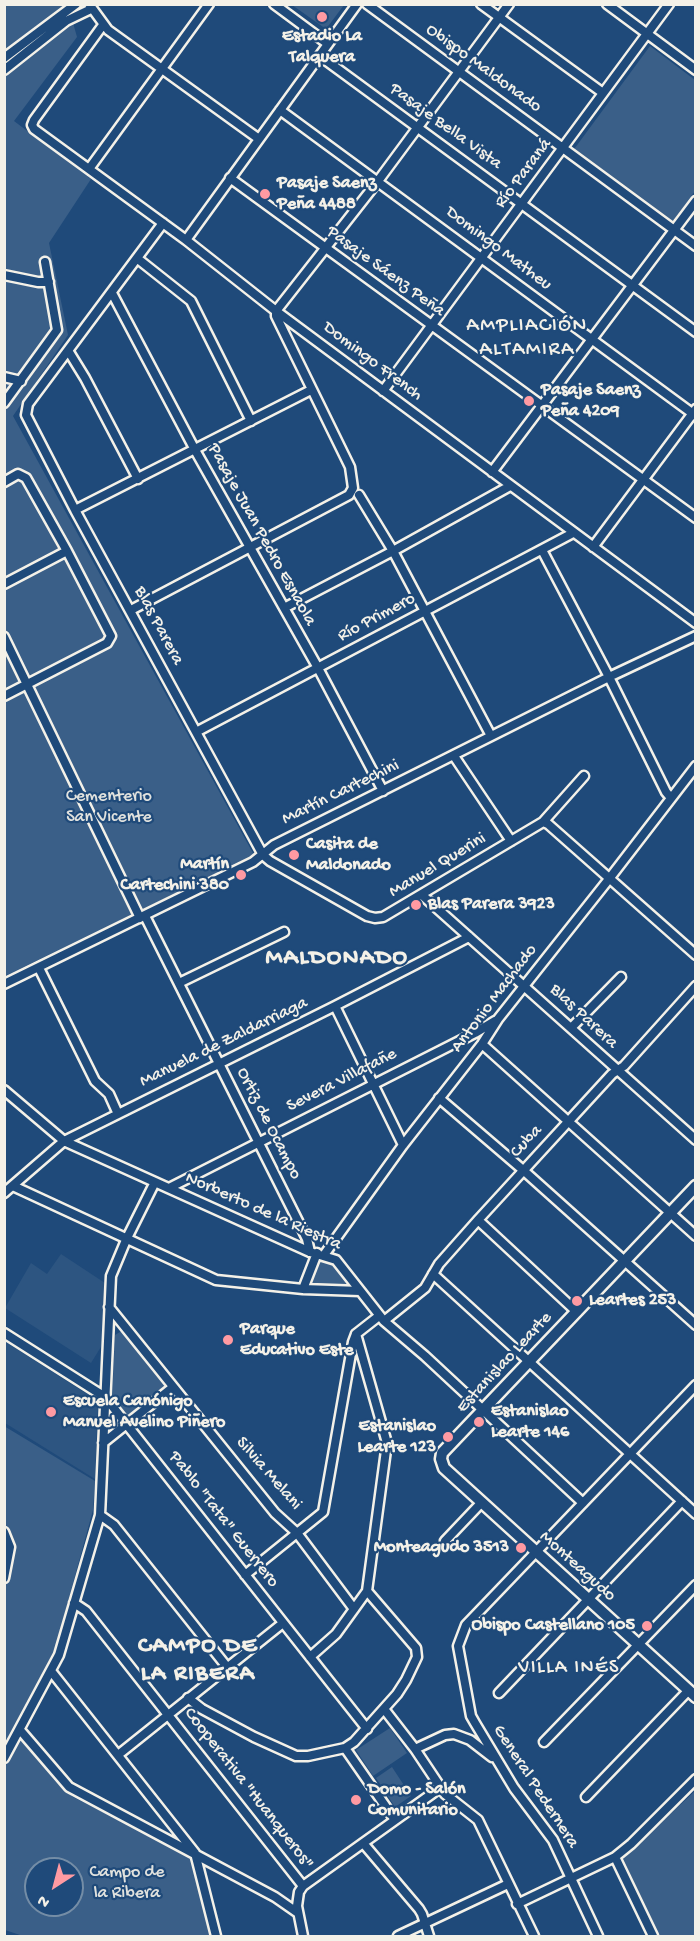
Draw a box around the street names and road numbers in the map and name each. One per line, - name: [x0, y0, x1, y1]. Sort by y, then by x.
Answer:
- street label: Obispo Maldonado: [421, 20, 545, 118]
- street label: Pasaje Bella Vista: [384, 79, 506, 175]
- street label: Río Paraná: [491, 135, 557, 213]
- street label: Domingo Matheu: [441, 202, 555, 296]
- street label: Pasaje Sáenz Peña: [321, 222, 449, 322]
- street label: Domingo French: [318, 317, 426, 407]
- street label: Pasaje Juan Pedro Esnaola: [202, 440, 320, 630]
- street label: Blas Parera: [128, 583, 188, 669]
- street label: Río Primero: [334, 589, 420, 647]
- street label: Martín Cartechini: [279, 755, 403, 831]
- street label: Manuel Querini: [385, 829, 491, 903]
- street label: Antonio Machado: [447, 941, 543, 1057]
- street label: Blas Parera: [544, 980, 622, 1054]
- street label: Manuela de Zaldarriaga: [137, 993, 311, 1093]
- street label: Severa Villafañe: [283, 1044, 401, 1118]
- street label: Ortiz de Ocampo: [231, 1064, 305, 1184]
- street label: Cuba: [506, 1121, 548, 1163]
- street label: Norberto de la Riestra: [181, 1168, 345, 1256]
- street label: Estanislao Learte: [453, 1308, 557, 1418]
- street label: Silvia Melani: [230, 1433, 306, 1515]
- street label: Pablo "Tata" Guerrero: [163, 1447, 283, 1593]
- street label: Monteagudo: [534, 1527, 620, 1607]
- street label: Cooperativa "Huanqueros": [178, 1704, 318, 1874]
- street label: General Pedernera: [487, 1721, 583, 1853]

